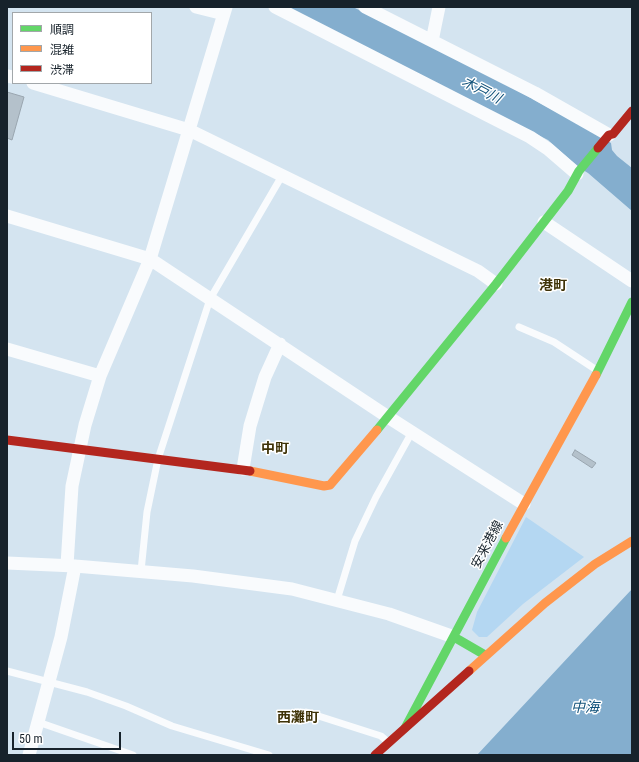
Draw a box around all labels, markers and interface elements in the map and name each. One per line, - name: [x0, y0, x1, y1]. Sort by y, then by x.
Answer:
- legend: [12, 12, 152, 84]
- text: 順調: [50, 23, 74, 37]
- text: 混雑: [50, 43, 74, 57]
- text: 渋滞: [50, 63, 74, 77]
- water label: 木戸川: [458, 74, 504, 108]
- district label: 港町: [539, 278, 567, 294]
- district label: 中町: [261, 441, 289, 457]
- street label: 安来港線: [469, 518, 507, 572]
- water label: 中海: [571, 700, 599, 716]
- district label: 西灘町: [277, 710, 319, 726]
- scale bar: [14, 724, 123, 750]
- text: 50 m: [19, 732, 43, 746]

